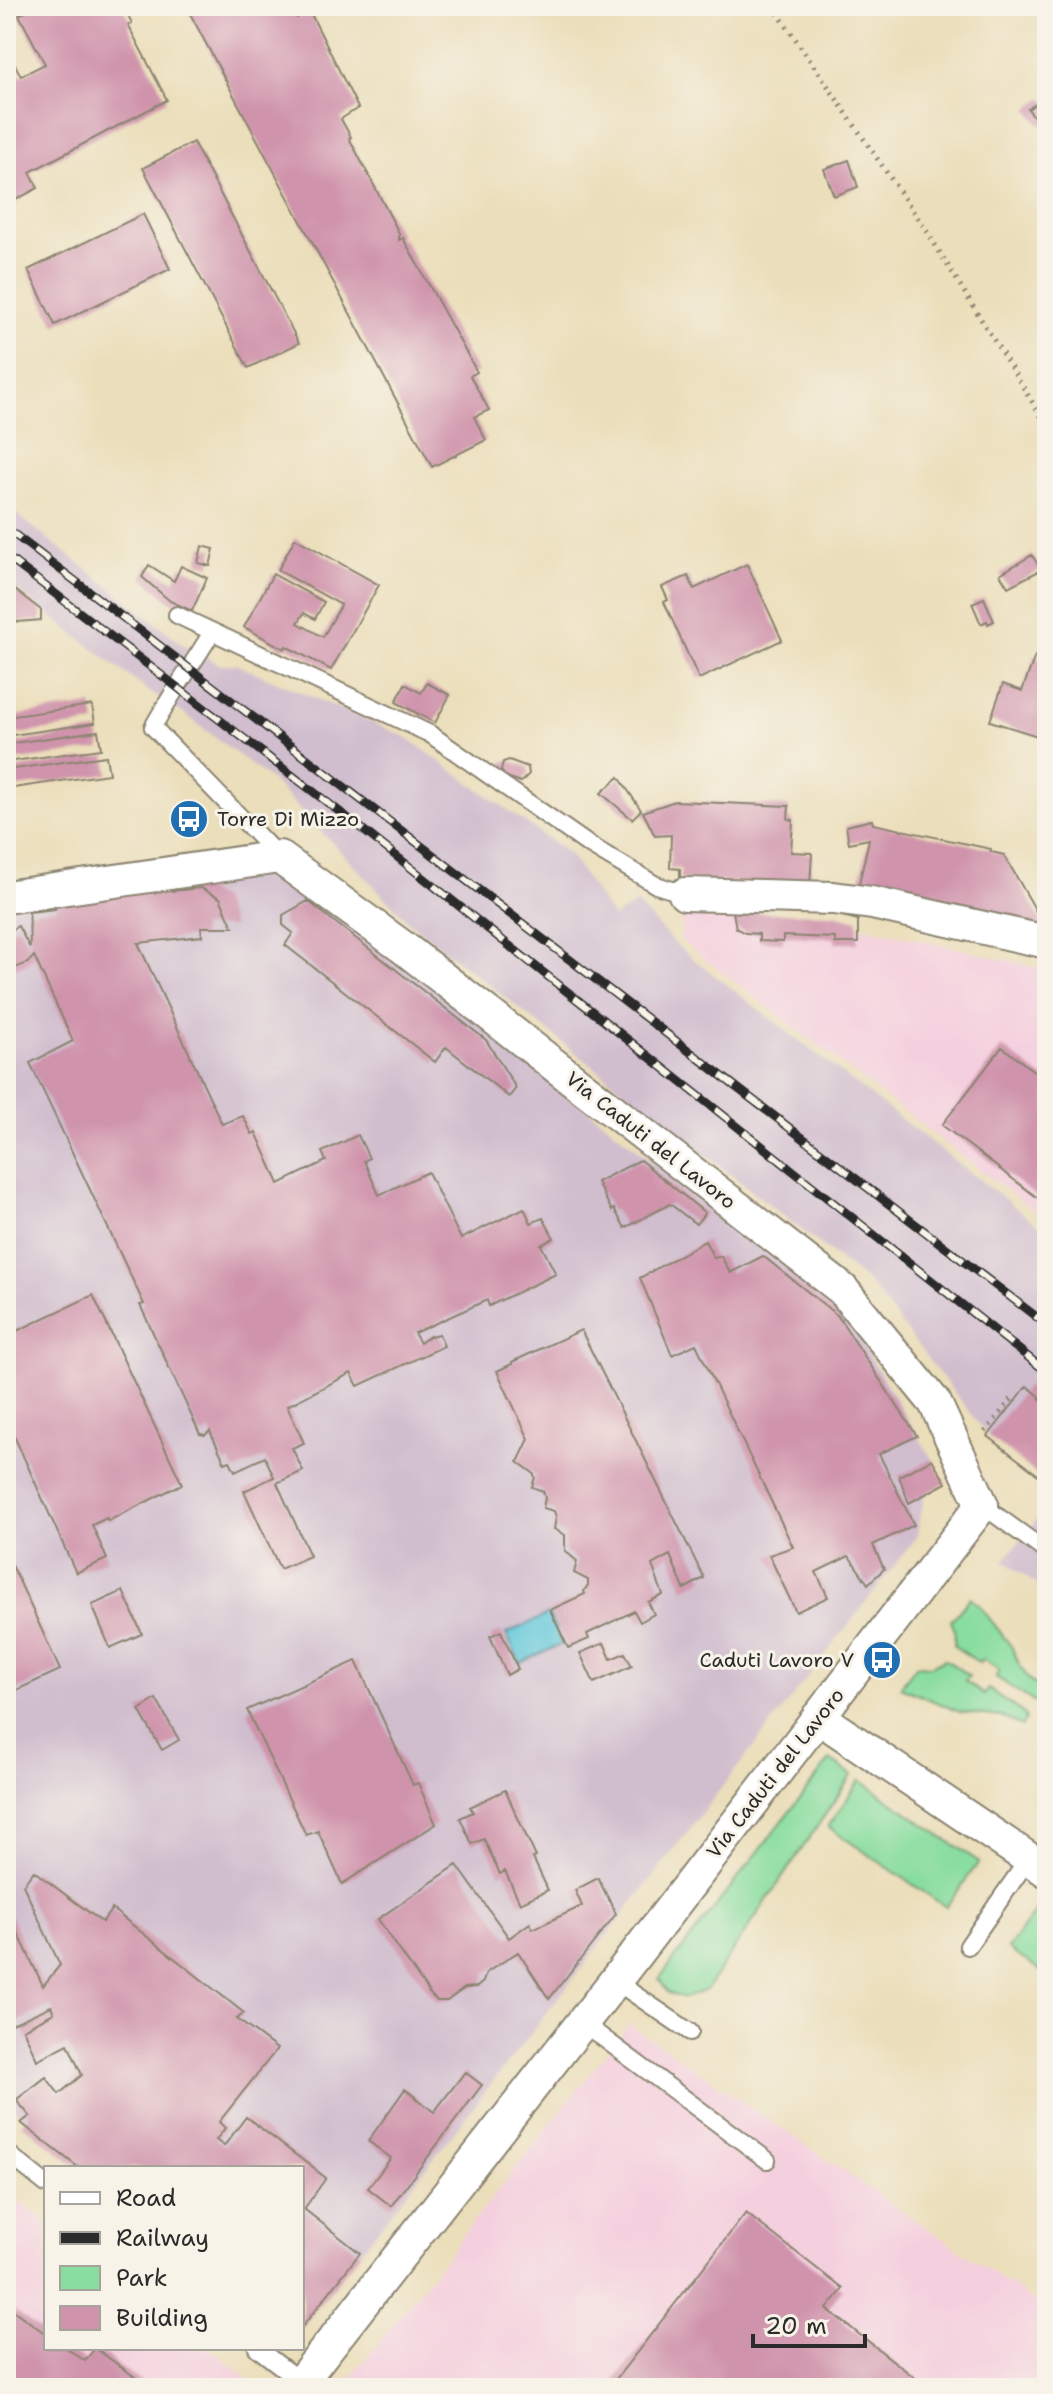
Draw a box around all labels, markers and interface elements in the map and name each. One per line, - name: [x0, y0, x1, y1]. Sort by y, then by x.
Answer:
- bus stop icon: Torre Di Mizzo: [168, 798, 210, 840]
- place label: Torre Di Mizzo: [217, 806, 359, 832]
- street label: Via Caduti del Lavoro: [561, 1065, 741, 1215]
- bus stop icon: Caduti Lavoro V: [861, 1639, 903, 1681]
- place label: Caduti Lavoro V: [699, 1647, 854, 1673]
- street label: Via Caduti del Lavoro: [700, 1683, 850, 1863]
- legend: [44, 2166, 304, 2350]
- text: Road: [116, 2182, 176, 2214]
- text: Railway: [116, 2222, 209, 2254]
- text: Park: [116, 2262, 168, 2294]
- scale bar: [753, 2298, 865, 2348]
- text: Building: [116, 2302, 208, 2334]
- text: 20 m: [765, 2310, 827, 2342]

